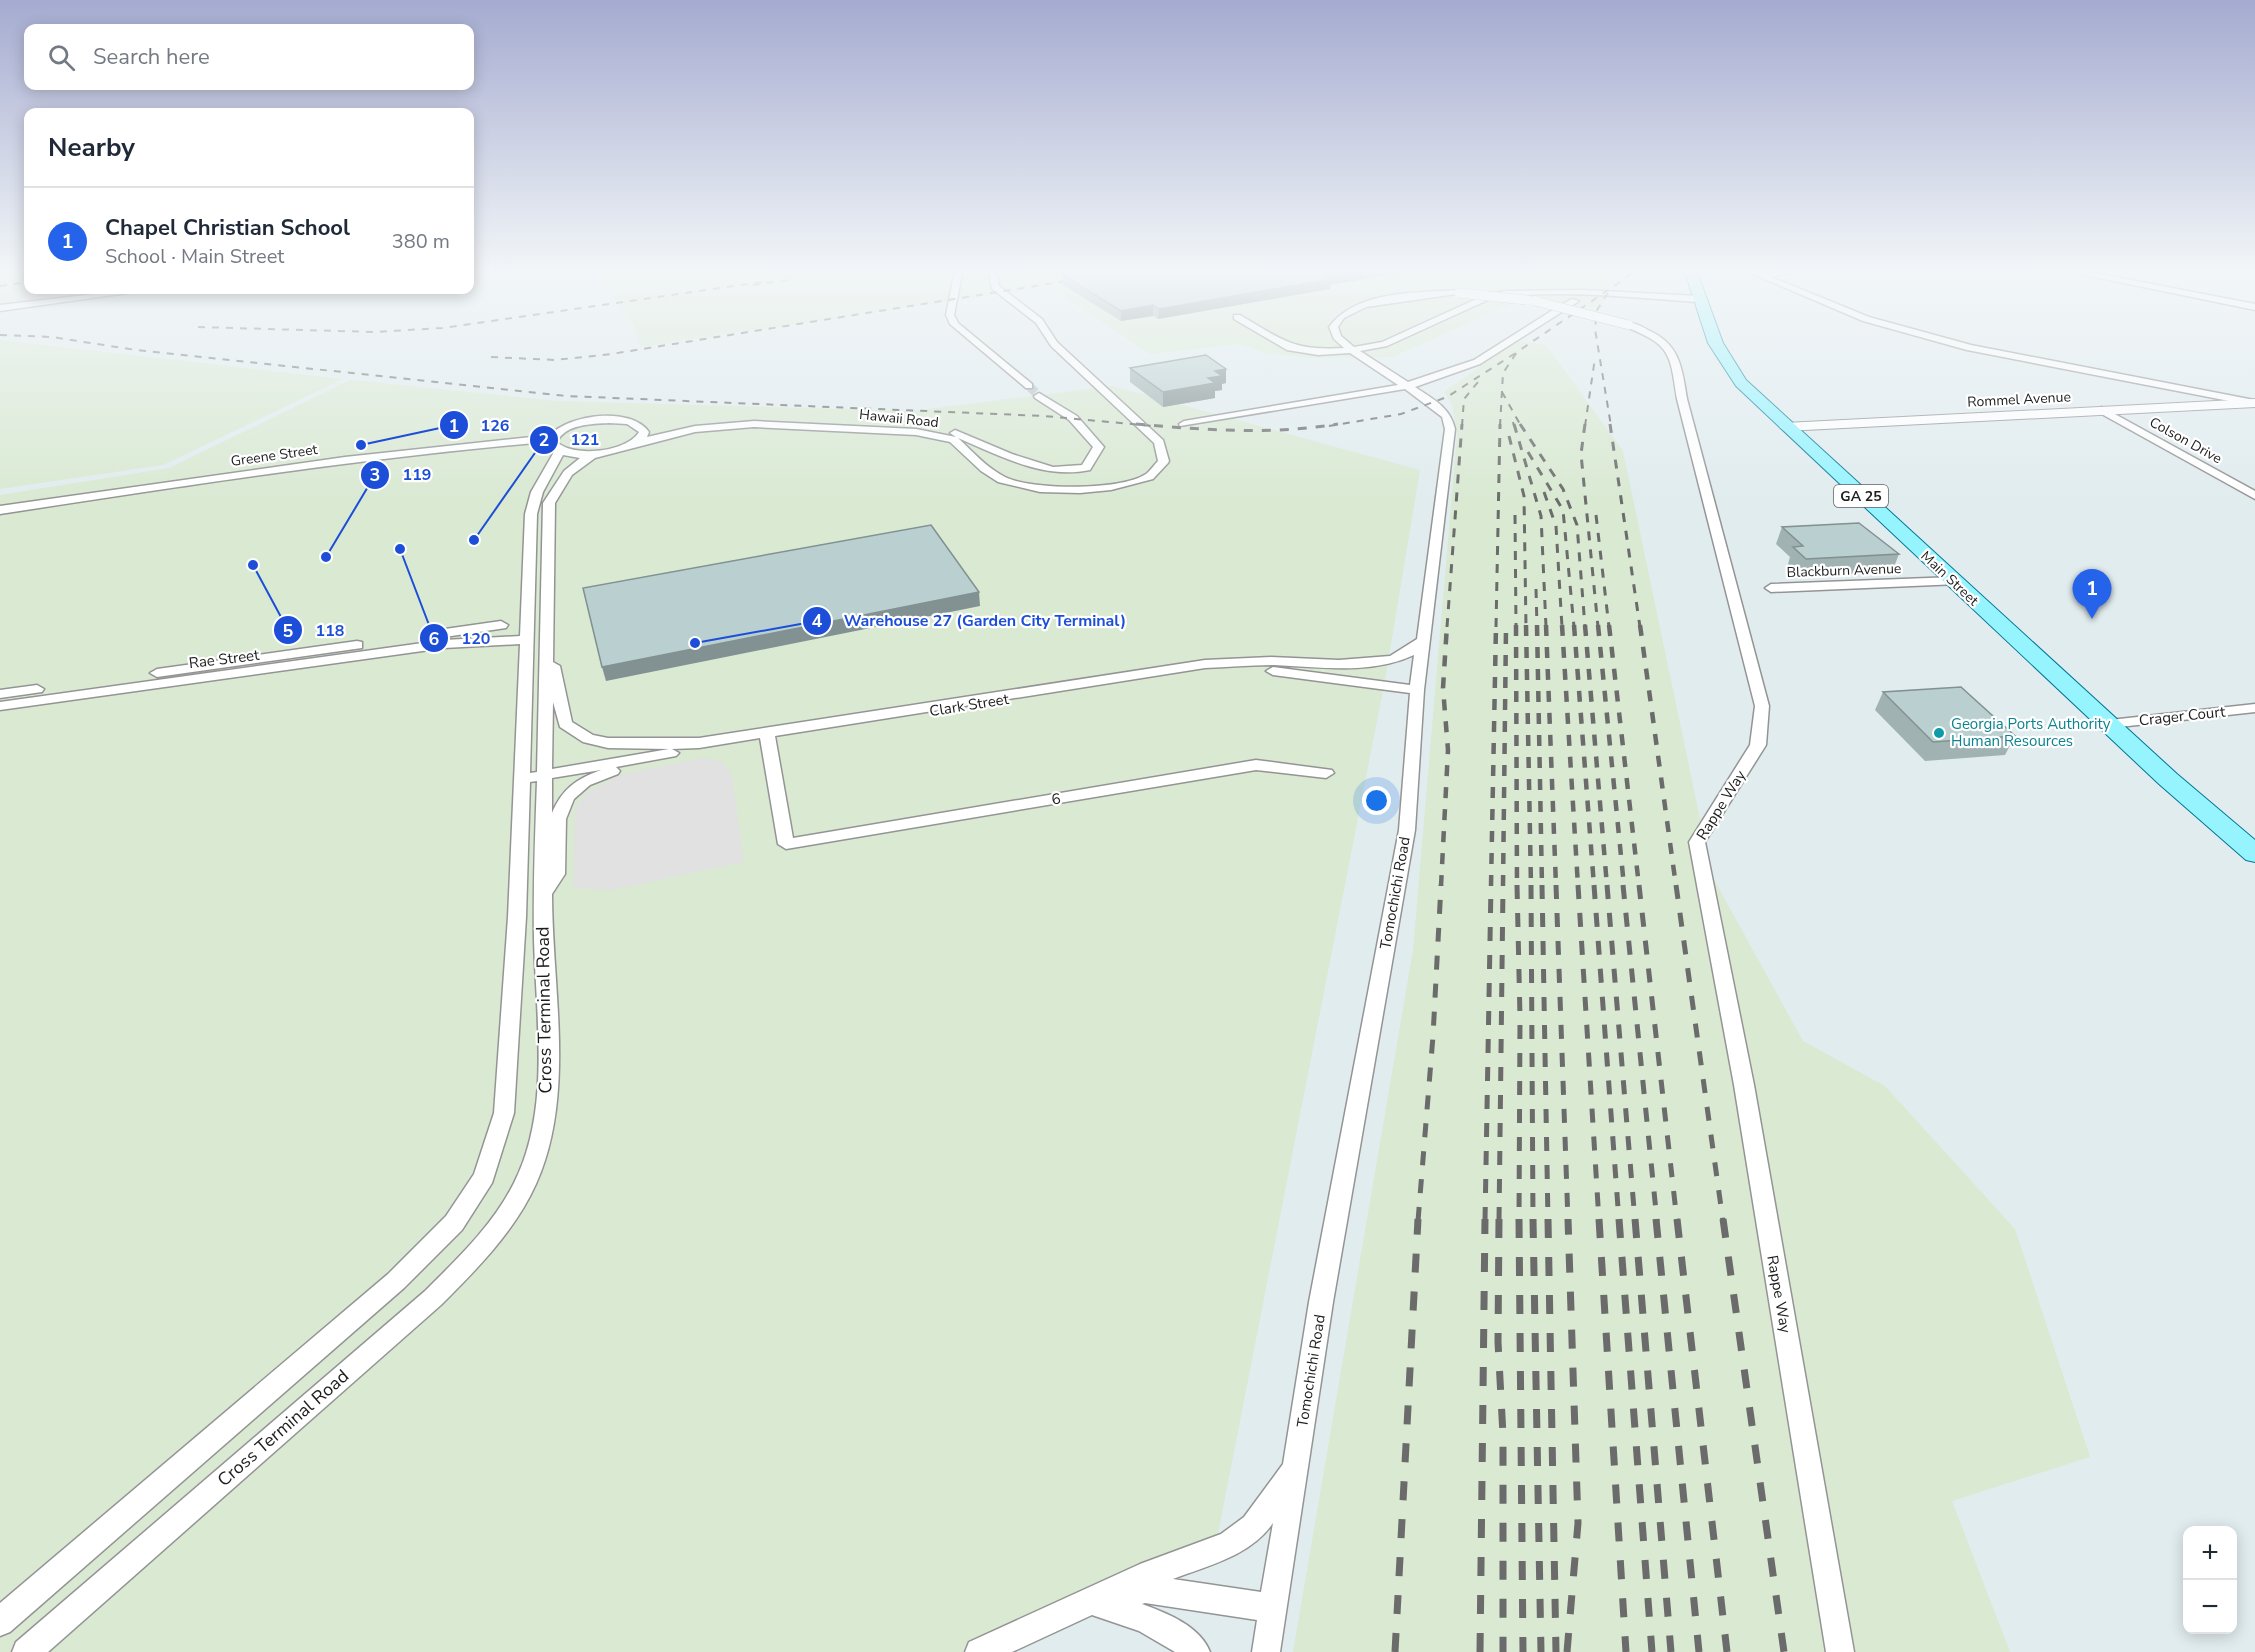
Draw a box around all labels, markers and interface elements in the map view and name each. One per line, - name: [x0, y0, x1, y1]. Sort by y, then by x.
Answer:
- search box: [24, 24, 474, 90]
- icon: search: [45, 41, 78, 74]
- text: Search here: [93, 42, 210, 72]
- text: Nearby: [48, 130, 135, 165]
- text: Chapel Christian School: [105, 213, 350, 243]
- text: 1: [62, 228, 74, 255]
- text: 380 m: [392, 228, 450, 255]
- text: School · Main Street: [105, 243, 284, 270]
- street label: Rommel Avenue: [1967, 387, 2071, 412]
- street label: Hawaii Road: [858, 405, 940, 432]
- callout: 126: [439, 408, 522, 442]
- street label: Colson Drive: [2146, 413, 2225, 468]
- text: 1: [449, 414, 459, 438]
- text: 126: [481, 415, 509, 437]
- callout: 121: [529, 423, 612, 457]
- text: 2: [539, 428, 549, 452]
- text: 121: [571, 429, 599, 451]
- street label: Greene Street: [230, 440, 319, 471]
- callout: 119: [360, 458, 443, 492]
- text: 3: [370, 463, 380, 487]
- text: 119: [403, 464, 431, 486]
- road number: GA 25: [1834, 485, 1888, 507]
- street label: Main Street: [1917, 547, 1983, 610]
- street label: Blackburn Avenue: [1786, 559, 1902, 582]
- pin: 1: [2072, 570, 2112, 619]
- callout: Warehouse 27 (Garden City Terminal): [802, 604, 1138, 638]
- text: 4: [812, 609, 823, 633]
- text: Warehouse 27 (Garden City Terminal): [844, 610, 1126, 632]
- callout: 118: [273, 613, 356, 647]
- text: 5: [283, 619, 294, 643]
- text: 118: [316, 620, 344, 642]
- callout: 120: [419, 621, 502, 655]
- text: 6: [429, 627, 440, 651]
- text: 120: [462, 628, 490, 650]
- street label: Rae Street: [188, 645, 261, 673]
- street label: Clark Street: [928, 689, 1011, 721]
- street label: Crager Court: [2138, 701, 2227, 730]
- place label: Georgia Ports Authority Human Resources: [1951, 714, 2111, 751]
- marker: Georgia Ports Authority Human Resources: [1932, 726, 1946, 740]
- street label: Rappe Way: [1692, 766, 1750, 844]
- your location: [1362, 786, 1391, 815]
- street label: 6: [1050, 788, 1062, 810]
- street label: Tomochichi Road: [1375, 835, 1415, 951]
- street label: Cross Terminal Road: [531, 926, 557, 1094]
- street label: Rappe Way: [1762, 1254, 1796, 1335]
- street label: Tomochichi Road: [1292, 1313, 1330, 1429]
- street label: Cross Terminal Road: [212, 1364, 354, 1492]
- map controls: [2183, 1526, 2237, 1634]
- button: +: [2183, 1526, 2237, 1580]
- button: −: [2183, 1580, 2237, 1634]

